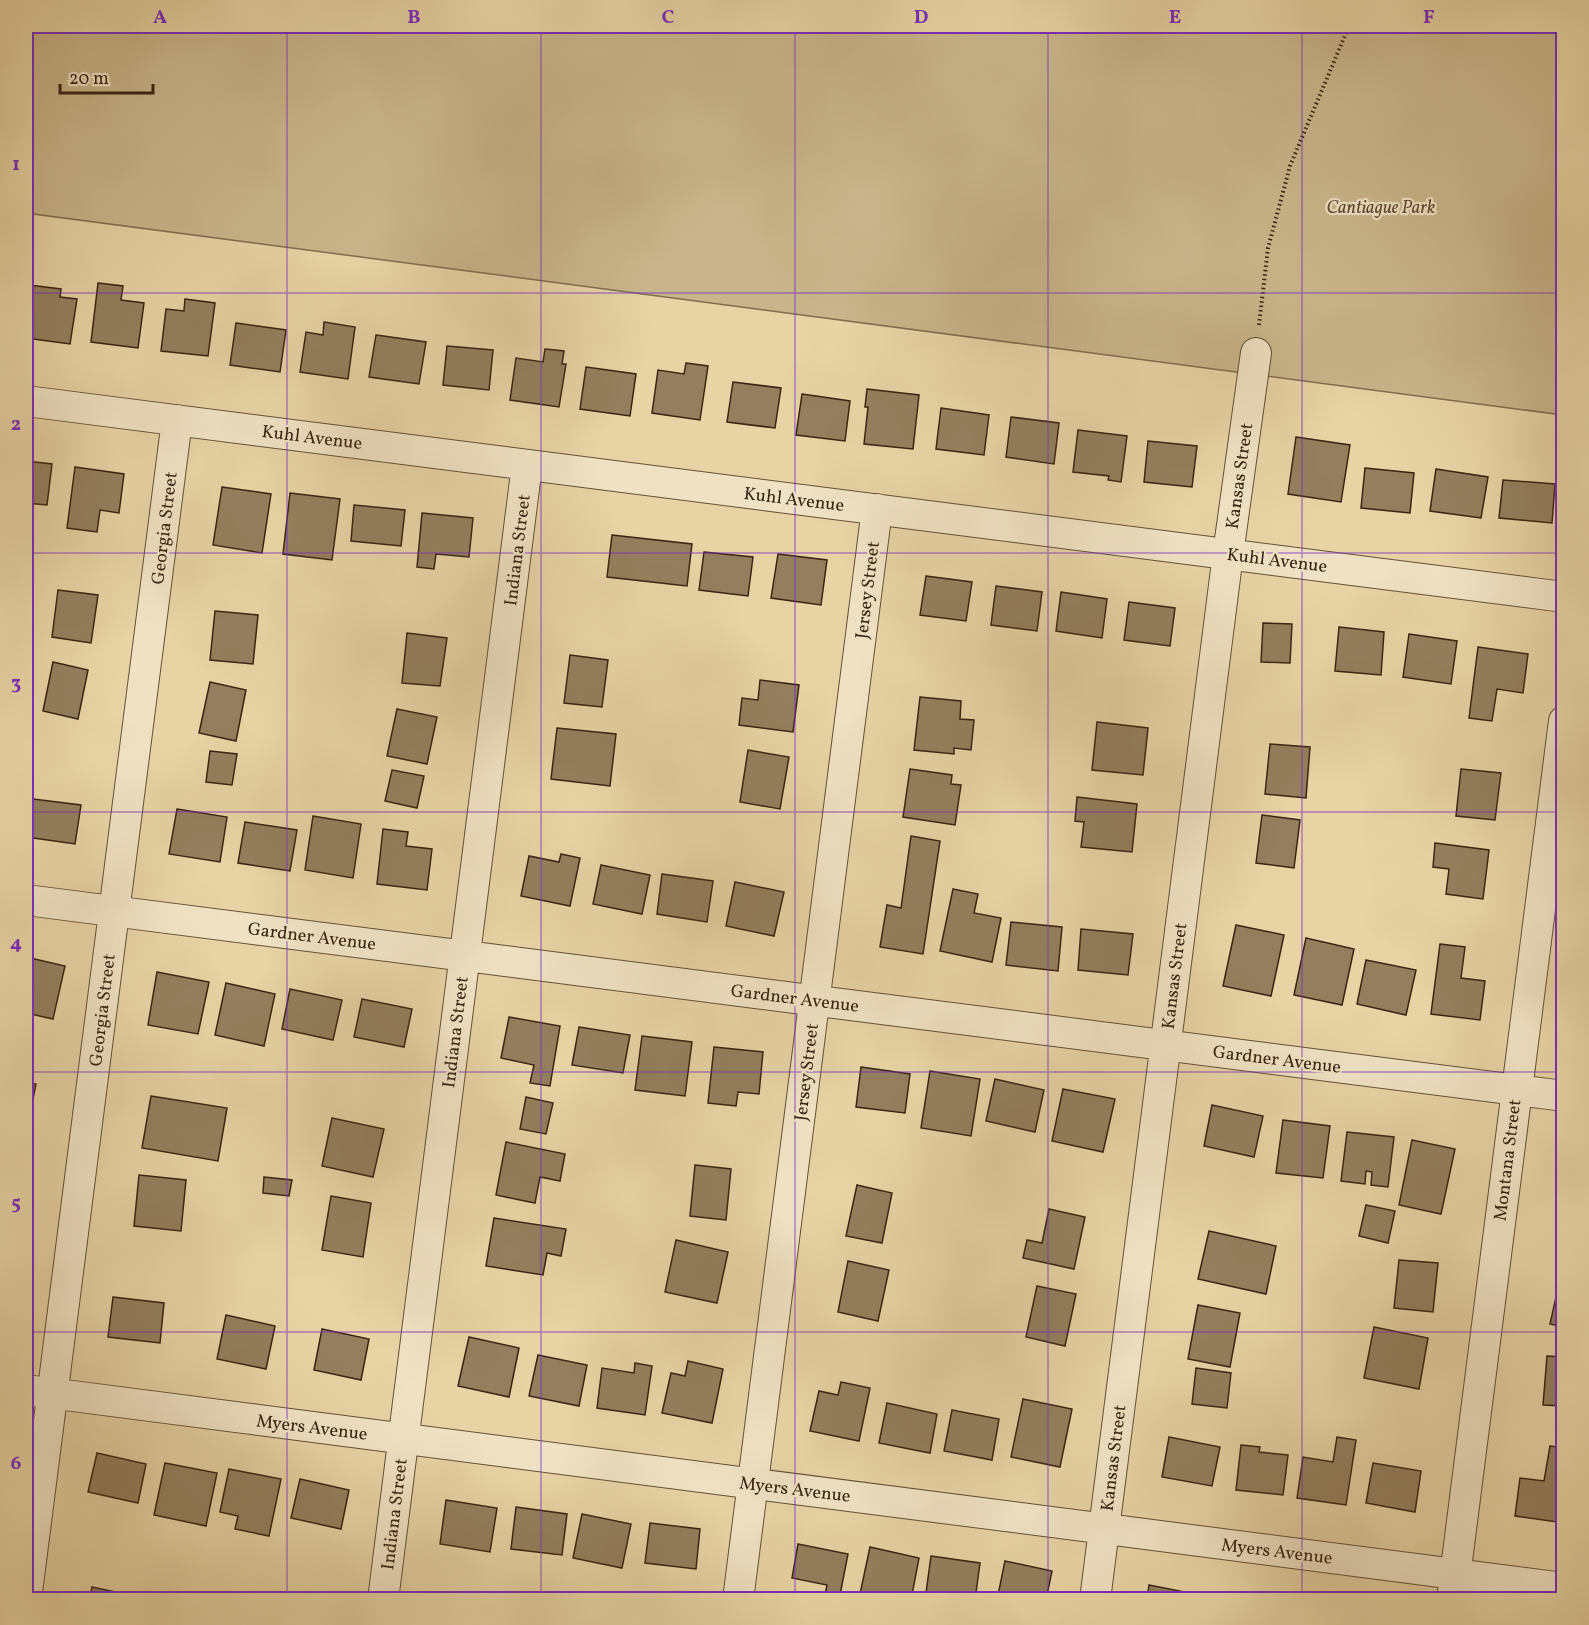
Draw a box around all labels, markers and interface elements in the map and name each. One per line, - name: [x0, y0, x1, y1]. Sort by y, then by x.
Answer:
- text: A: [153, 4, 167, 32]
- text: B: [407, 4, 421, 32]
- text: C: [662, 4, 675, 32]
- text: D: [914, 4, 928, 32]
- text: E: [1169, 4, 1181, 32]
- text: F: [1423, 4, 1435, 32]
- scale bar: [60, 57, 153, 95]
- text: 20 m: [69, 67, 109, 92]
- text: 1: [12, 151, 20, 179]
- park label: Cantiague Park: [1327, 196, 1435, 221]
- text: 2: [11, 411, 21, 439]
- street label: Kuhl Avenue: [260, 420, 363, 457]
- street label: Kansas Street: [1221, 421, 1260, 531]
- street label: Georgia Street: [146, 470, 185, 586]
- street label: Kuhl Avenue: [742, 482, 845, 519]
- street label: Indiana Street: [499, 493, 538, 607]
- street label: Jersey Street: [850, 540, 887, 640]
- street label: Kuhl Avenue: [1225, 543, 1328, 580]
- text: 3: [11, 670, 21, 698]
- street label: Gardner Avenue: [246, 917, 377, 958]
- street label: Kansas Street: [1157, 922, 1194, 1031]
- text: 4: [10, 930, 22, 958]
- street label: Georgia Street: [84, 952, 123, 1068]
- street label: Indiana Street: [437, 975, 476, 1089]
- street label: Gardner Avenue: [729, 979, 860, 1020]
- street label: Jersey Street: [789, 1022, 826, 1122]
- street label: Gardner Avenue: [1211, 1040, 1342, 1081]
- street label: Montana Street: [1489, 1098, 1528, 1222]
- text: 5: [11, 1190, 21, 1218]
- street label: Kansas Street: [1096, 1404, 1133, 1513]
- street label: Myers Avenue: [255, 1409, 369, 1448]
- text: 6: [11, 1450, 22, 1478]
- street label: Indiana Street: [376, 1457, 415, 1571]
- street label: Myers Avenue: [738, 1471, 852, 1510]
- street label: Myers Avenue: [1220, 1533, 1334, 1572]

